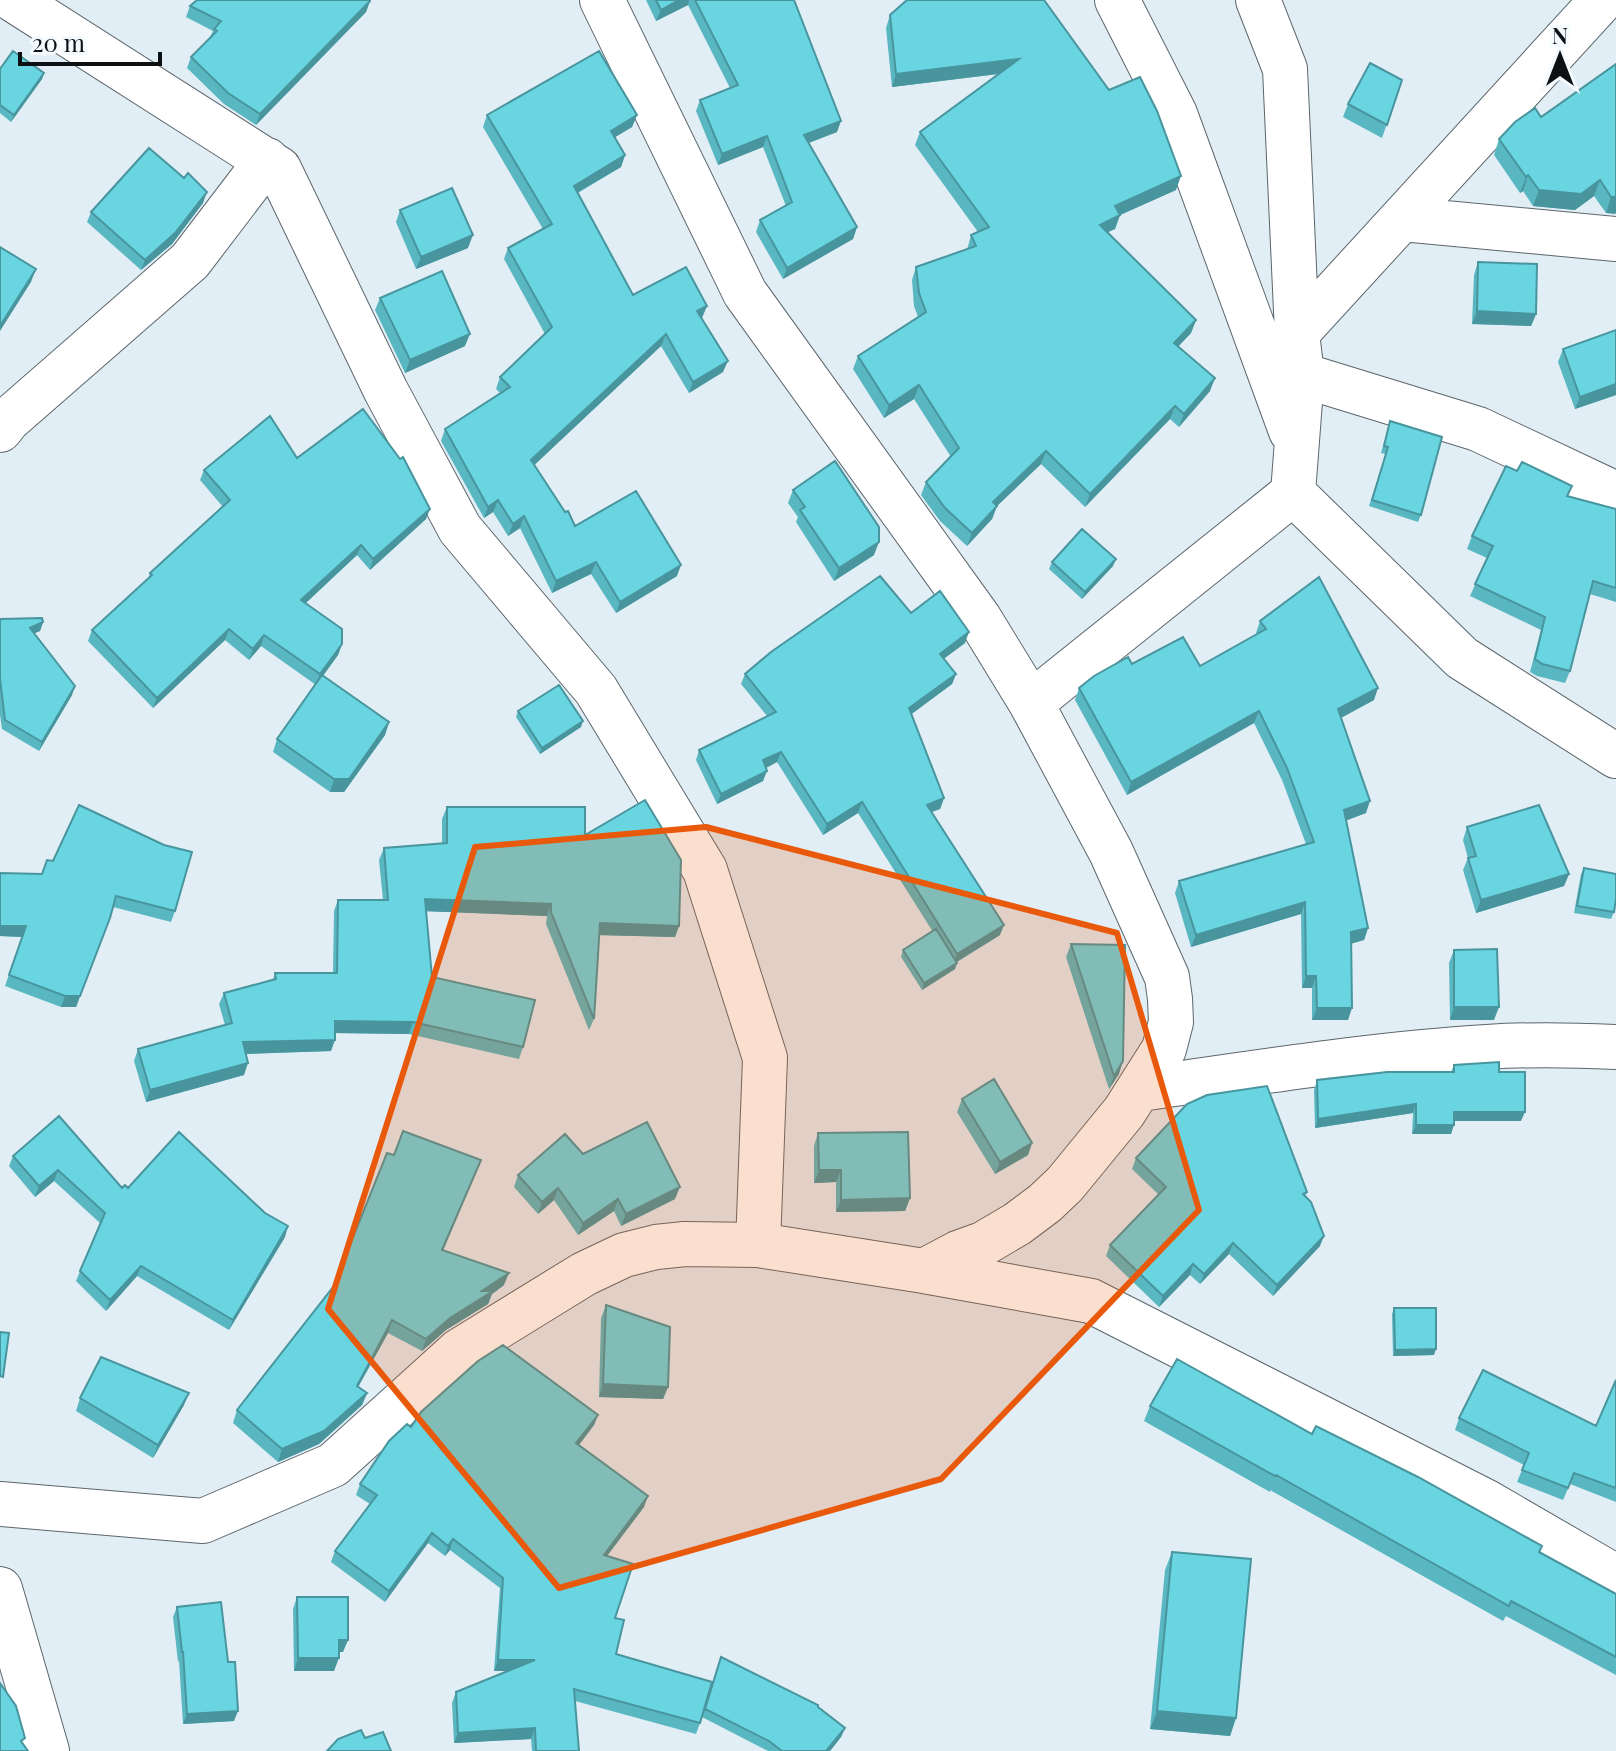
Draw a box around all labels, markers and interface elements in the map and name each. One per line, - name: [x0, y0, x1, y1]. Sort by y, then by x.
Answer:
- scale bar: [20, 16, 160, 66]
- north arrow: [1520, 16, 1600, 96]
- text: N: [1552, 20, 1568, 50]
- text: 20 m: [32, 26, 85, 58]

